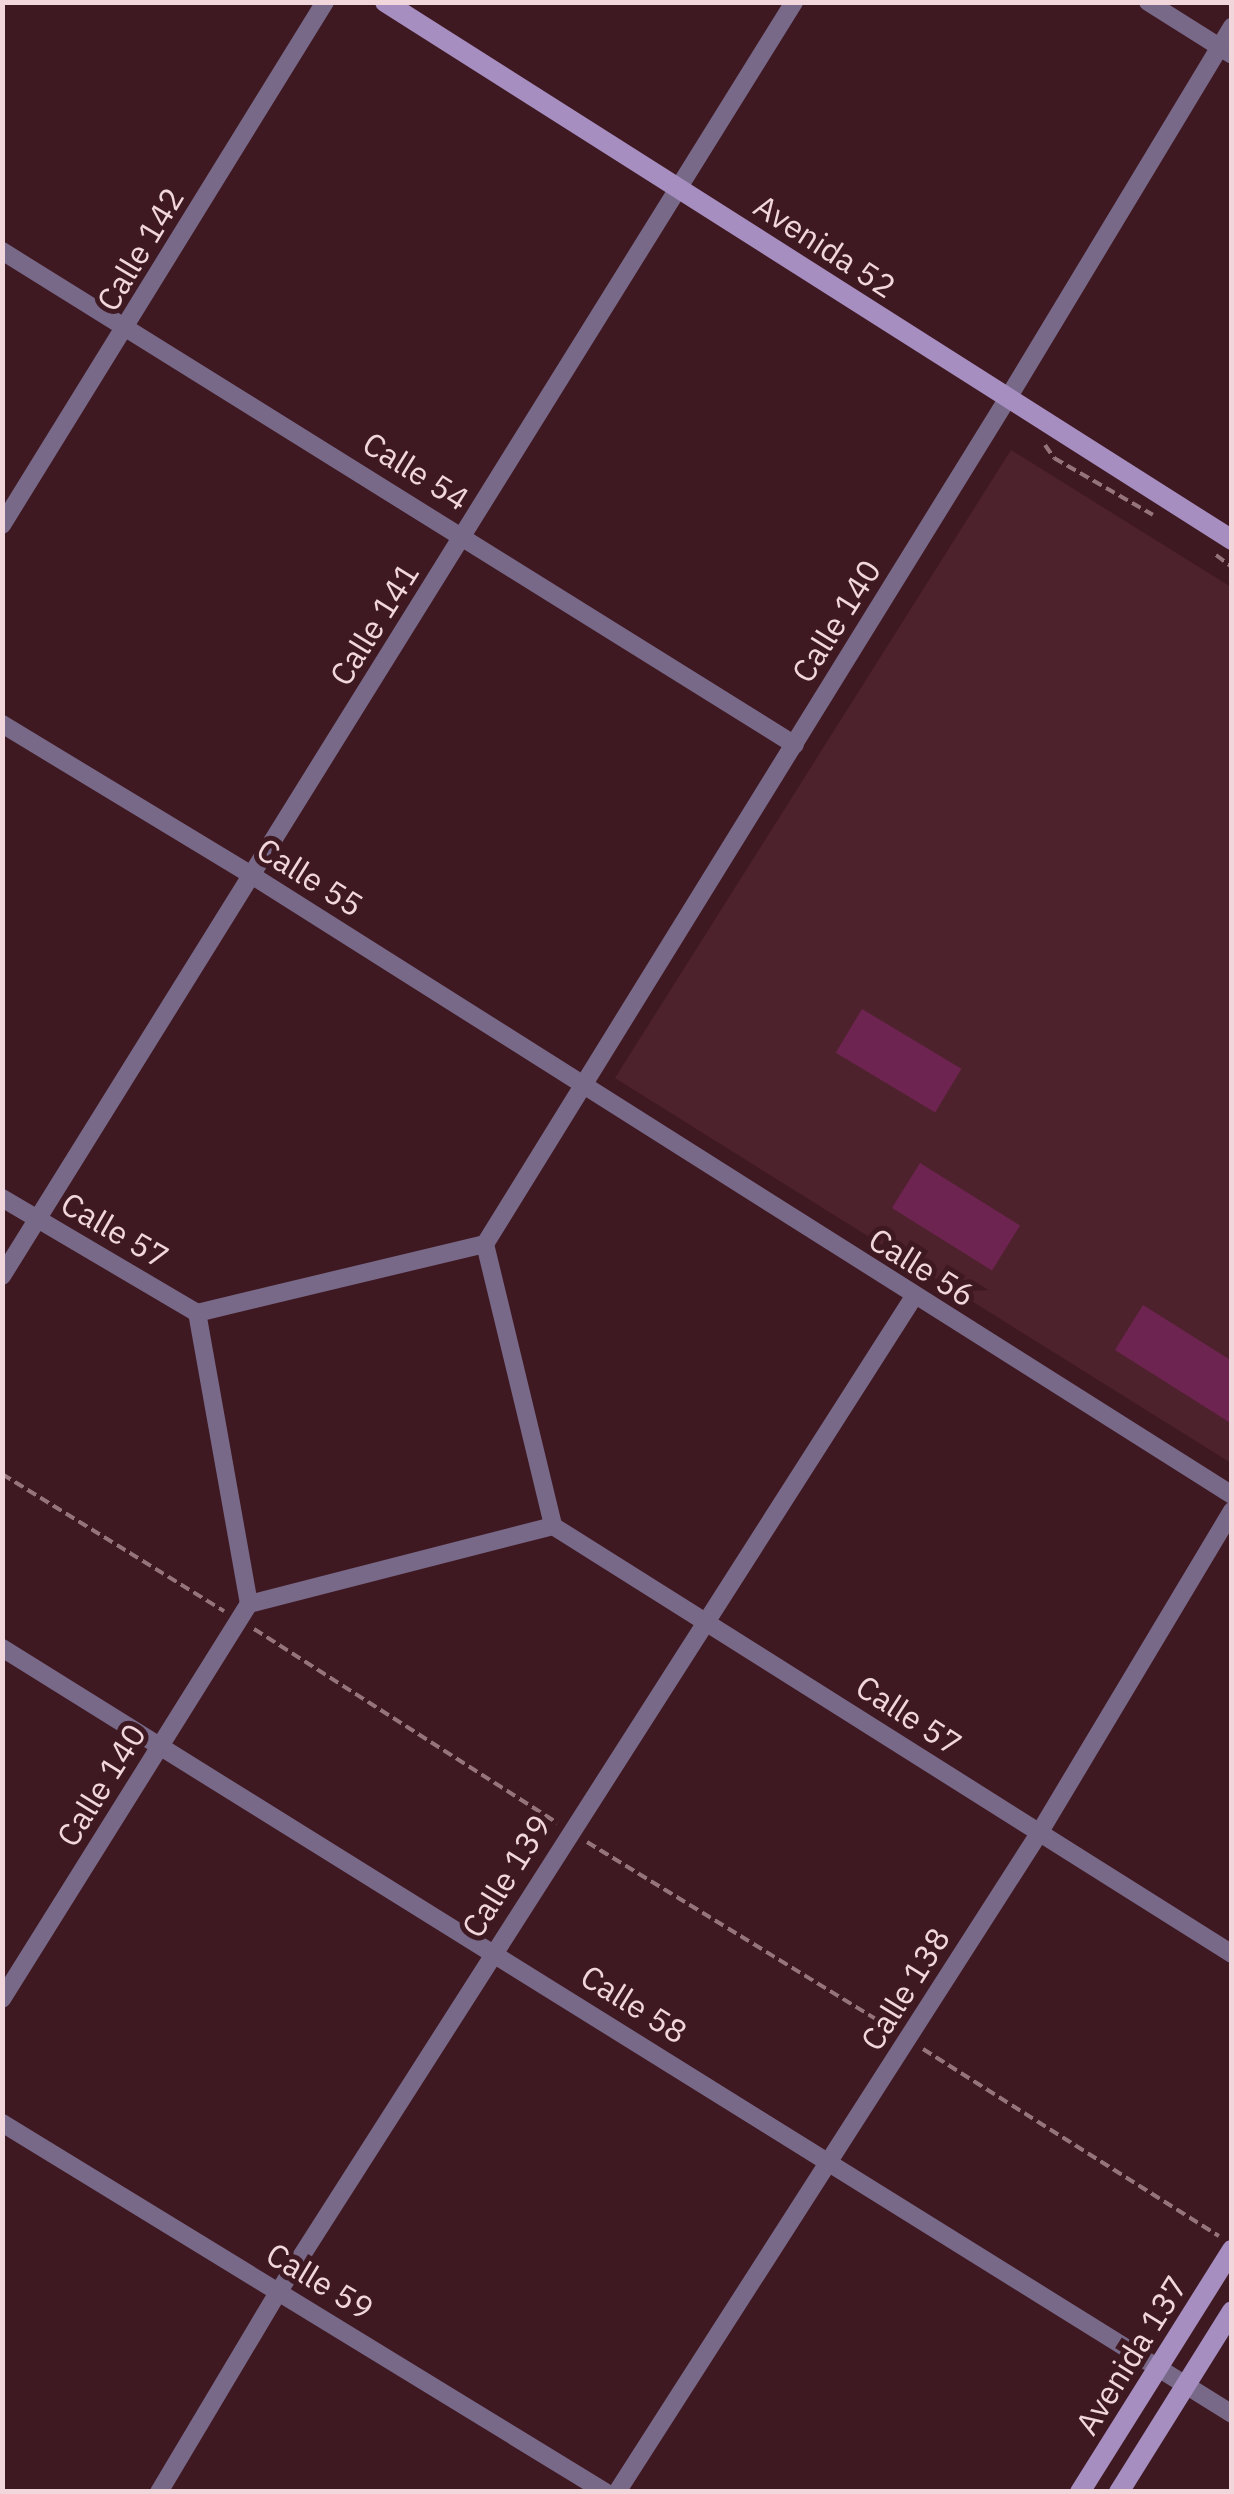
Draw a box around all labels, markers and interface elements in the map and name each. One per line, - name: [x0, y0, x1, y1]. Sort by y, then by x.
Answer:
- street label: Calle 142: [88, 180, 192, 318]
- street label: Avenida 52: [747, 186, 903, 306]
- street label: Calle 54: [356, 424, 476, 518]
- street label: Calle 140: [783, 553, 889, 689]
- street label: Calle 141: [321, 556, 427, 692]
- street label: Calle 55: [250, 830, 370, 924]
- street label: Calle 57: [54, 1184, 176, 1276]
- street label: Calle 56: [862, 1220, 982, 1314]
- street label: Calle 57: [849, 1667, 969, 1763]
- street label: Calle 140: [48, 1717, 154, 1853]
- street label: Calle 139: [453, 1808, 559, 1944]
- street label: Calle 138: [852, 1921, 958, 2057]
- street label: Calle 58: [574, 1957, 694, 2051]
- street label: Calle 59: [260, 2234, 380, 2328]
- street label: Avenida 137: [1067, 2269, 1195, 2441]

